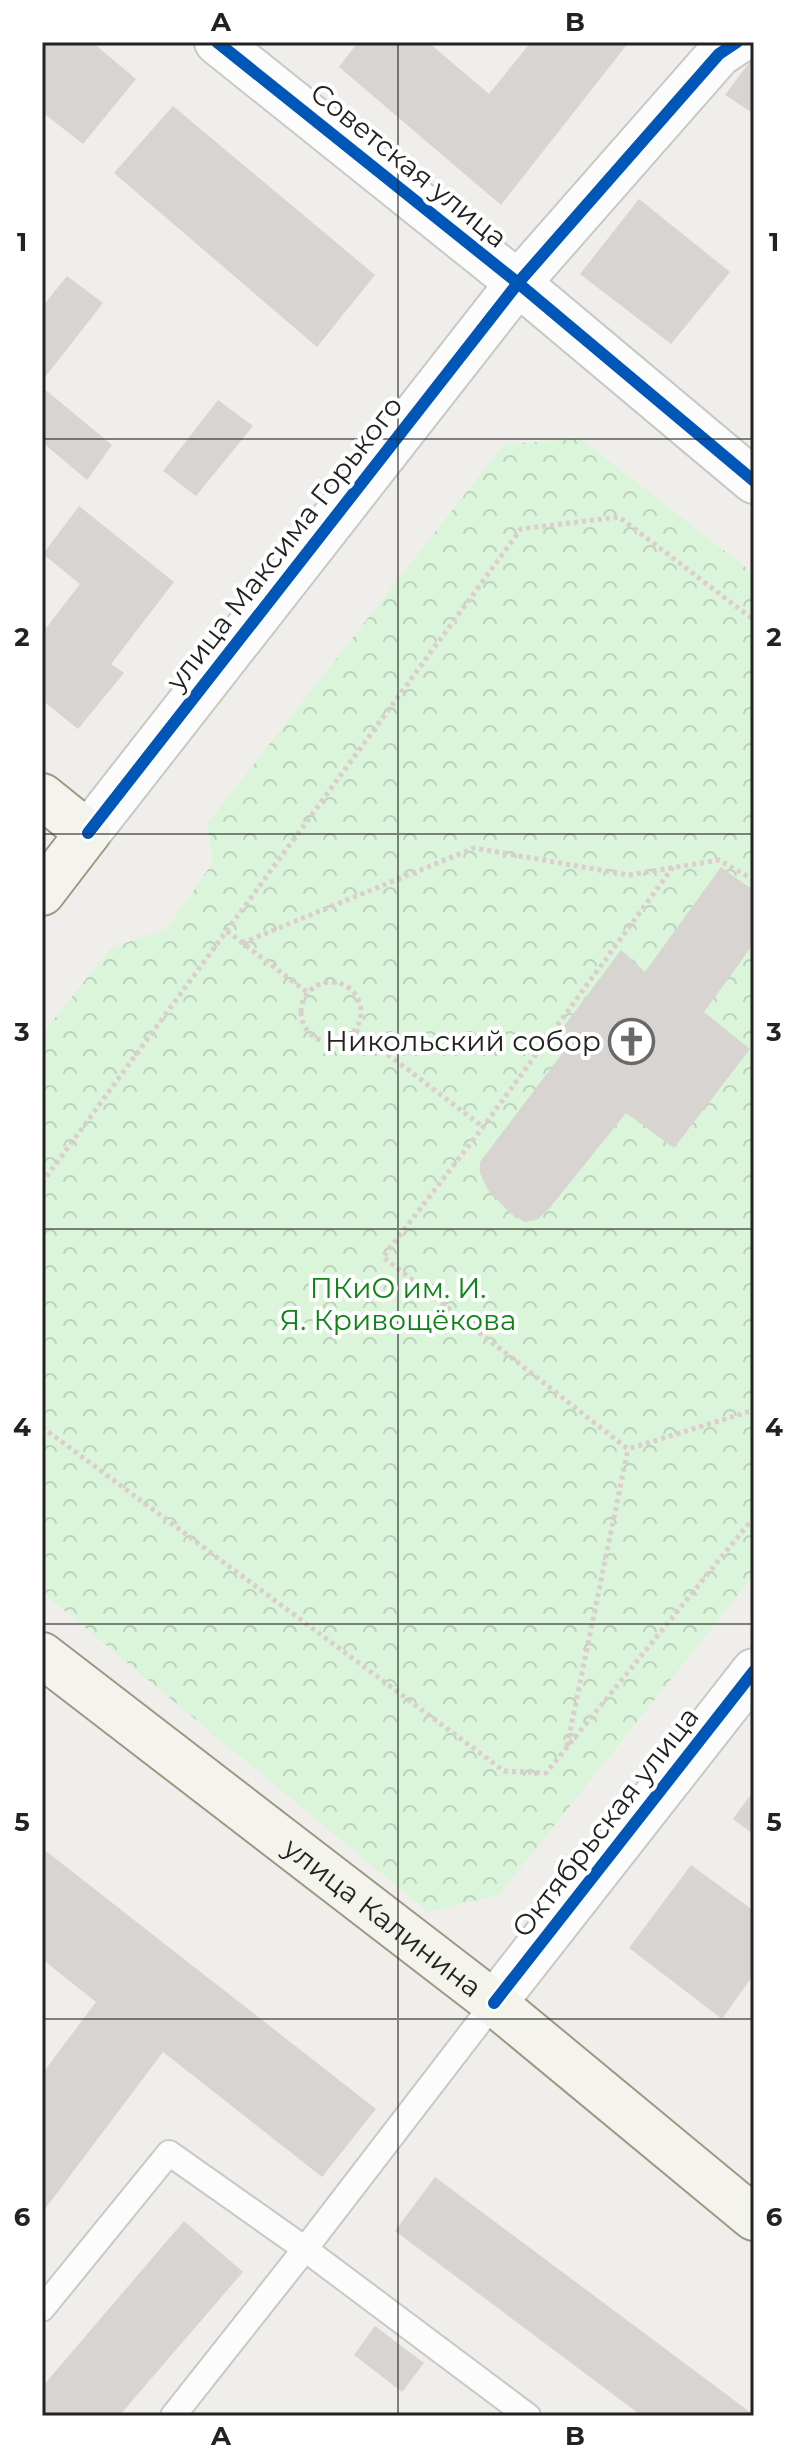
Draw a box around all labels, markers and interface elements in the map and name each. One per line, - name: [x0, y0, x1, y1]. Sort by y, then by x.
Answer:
- text: A: [210, 6, 232, 38]
- text: B: [565, 6, 585, 38]
- street label: Советская улица: [304, 75, 514, 255]
- text: 1: [17, 226, 27, 258]
- text: 1: [769, 226, 779, 258]
- street label: улица Максима Горького: [158, 389, 409, 698]
- text: 2: [14, 621, 30, 653]
- text: 2: [766, 621, 782, 653]
- text: 3: [13, 1016, 30, 1048]
- text: 3: [765, 1016, 782, 1048]
- church icon: Никольский собор: [608, 1017, 656, 1065]
- place label: Никольский собор: [325, 1024, 601, 1058]
- park label: ПКиО им. И. Я. Кривощёкова: [280, 1271, 516, 1337]
- text: 4: [13, 1411, 31, 1443]
- text: 4: [765, 1411, 783, 1443]
- street label: Октябрьская улица: [505, 1700, 705, 1944]
- text: 5: [14, 1806, 30, 1838]
- text: 5: [766, 1806, 782, 1838]
- street label: улица Калинина: [276, 1830, 488, 2004]
- text: 6: [14, 2201, 31, 2233]
- text: 6: [766, 2201, 783, 2233]
- text: A: [210, 2420, 232, 2452]
- text: B: [565, 2420, 585, 2452]

